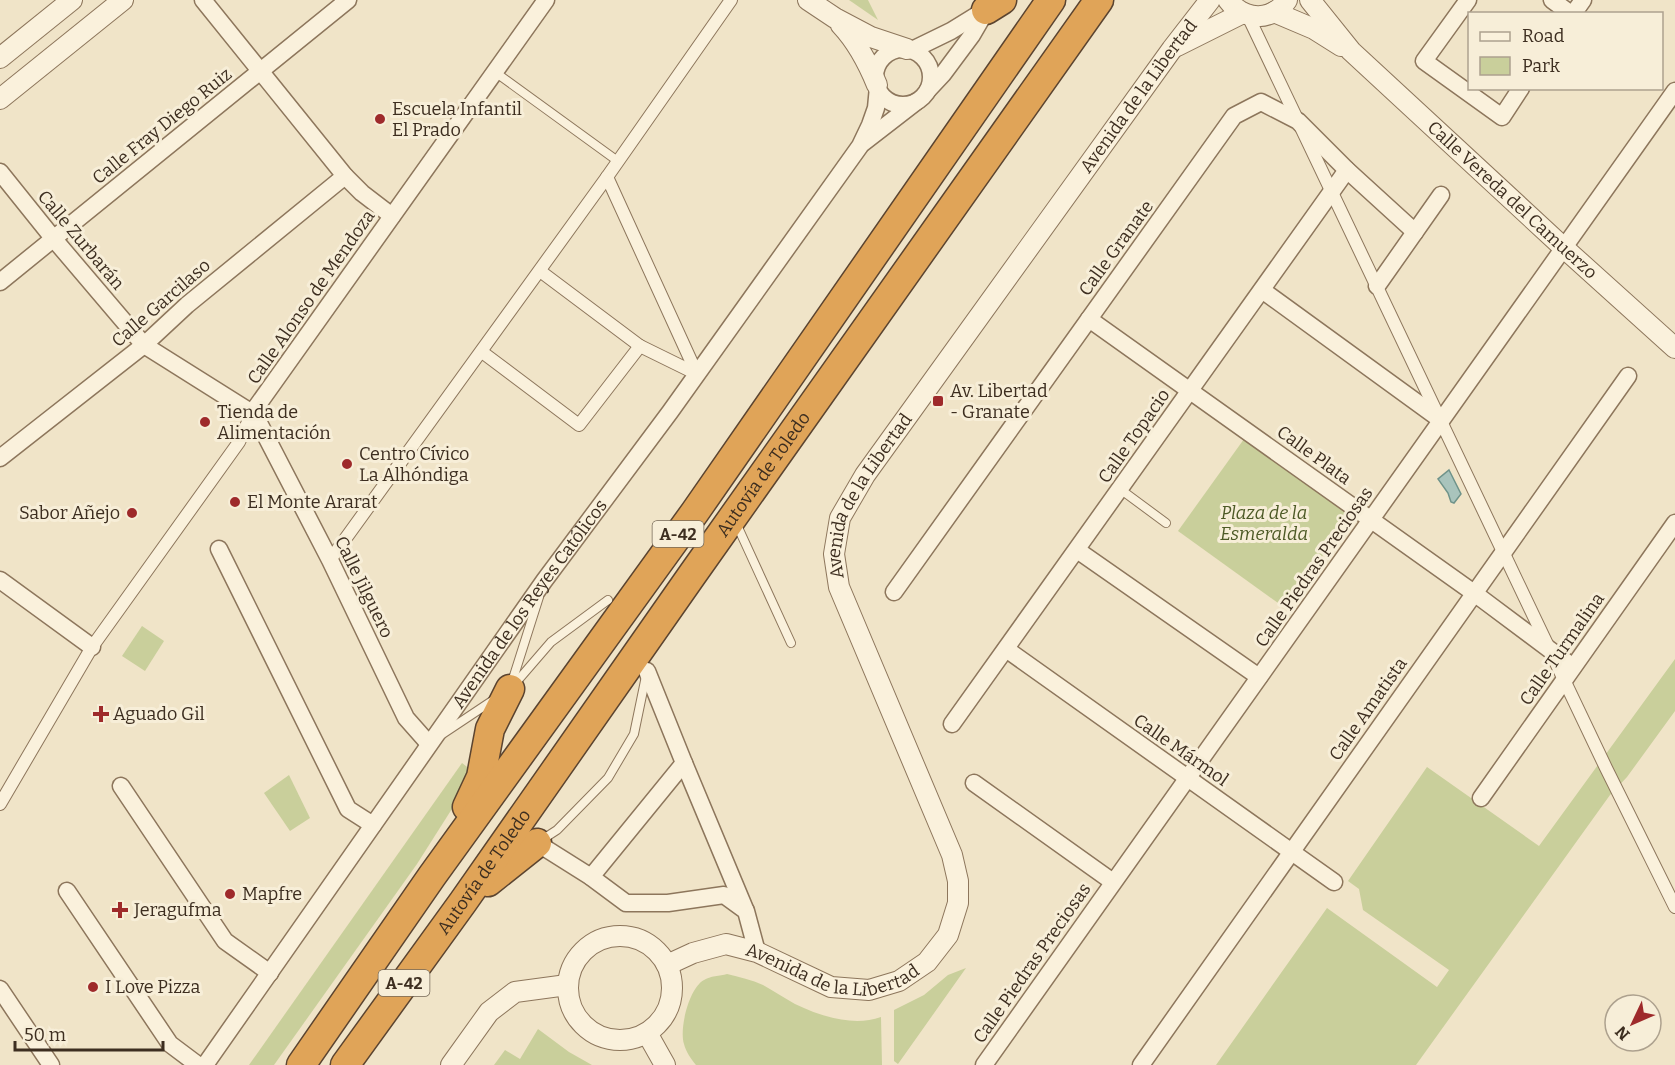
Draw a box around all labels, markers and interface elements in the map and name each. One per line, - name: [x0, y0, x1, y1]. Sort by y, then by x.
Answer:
- legend: [1468, 12, 1663, 90]
- street label: Avenida de la Libertad: [1075, 15, 1202, 177]
- text: Road: [1522, 25, 1565, 47]
- text: Park: [1522, 55, 1561, 77]
- street label: Calle Fray Diego Ruiz: [88, 63, 236, 189]
- place label: Escuela Infantil El Prado: [392, 98, 522, 141]
- marker: Escuela Infantil El Prado: [373, 112, 387, 126]
- street label: Calle Vereda del Camuerzo: [1423, 116, 1602, 284]
- street label: Calle Zurbarán: [33, 186, 129, 295]
- street label: Calle Granate: [1074, 196, 1158, 300]
- street label: Calle Alonso de Mendoza: [242, 206, 380, 388]
- street label: Calle Garcilaso: [107, 254, 215, 352]
- place label: Av. Libertad - Granate: [950, 380, 1048, 423]
- street label: Calle Topacio: [1093, 385, 1175, 487]
- marker: Av. Libertad - Granate: [931, 394, 945, 408]
- place label: Tienda de Alimentación: [217, 401, 331, 444]
- street label: Autovía de Toledo: [712, 407, 815, 541]
- street label: Avenida de la Libertad: [823, 409, 917, 580]
- marker: Tienda de Alimentación: [198, 415, 212, 429]
- street label: Calle Plata: [1273, 421, 1356, 489]
- place label: Centro Cívico La Alhóndiga: [359, 443, 469, 486]
- marker: Centro Cívico La Alhóndiga: [340, 457, 354, 471]
- street label: Calle Piedras Preciosas: [1250, 483, 1378, 651]
- place label: El Monte Ararat: [247, 491, 378, 513]
- marker: El Monte Ararat: [228, 495, 242, 509]
- street label: Avenida de los Reyes Católicos: [447, 495, 612, 713]
- place label: Sabor Añejo: [19, 502, 120, 524]
- park label: Plaza de la Esmeralda: [1220, 502, 1308, 545]
- marker: Sabor Añejo: [125, 506, 139, 520]
- road number: A-42: [652, 521, 704, 547]
- street label: Calle Jilguero: [330, 533, 398, 641]
- street label: Calle Turmalina: [1515, 588, 1609, 710]
- street label: Calle Amatista: [1324, 653, 1412, 765]
- place label: Aguado Gil: [113, 703, 205, 725]
- marker: Aguado Gil: [94, 707, 108, 721]
- street label: Calle Mármol: [1129, 709, 1233, 791]
- street label: Autovía de Toledo: [432, 805, 536, 939]
- street label: Calle Piedras Preciosas: [968, 879, 1096, 1047]
- place label: Mapfre: [242, 883, 302, 905]
- marker: Mapfre: [223, 887, 237, 901]
- place label: Jeragufma: [133, 899, 222, 921]
- marker: Jeragufma: [111, 901, 129, 919]
- street label: Avenida de la Libertad: [744, 939, 924, 1001]
- road number: A-42: [378, 970, 430, 996]
- place label: I Love Pizza: [105, 976, 200, 998]
- marker: I Love Pizza: [86, 980, 100, 994]
- north arrow: [1603, 993, 1663, 1053]
- scale bar: [15, 1014, 164, 1052]
- text: N: [1611, 1022, 1634, 1044]
- text: 50 m: [24, 1024, 66, 1046]

